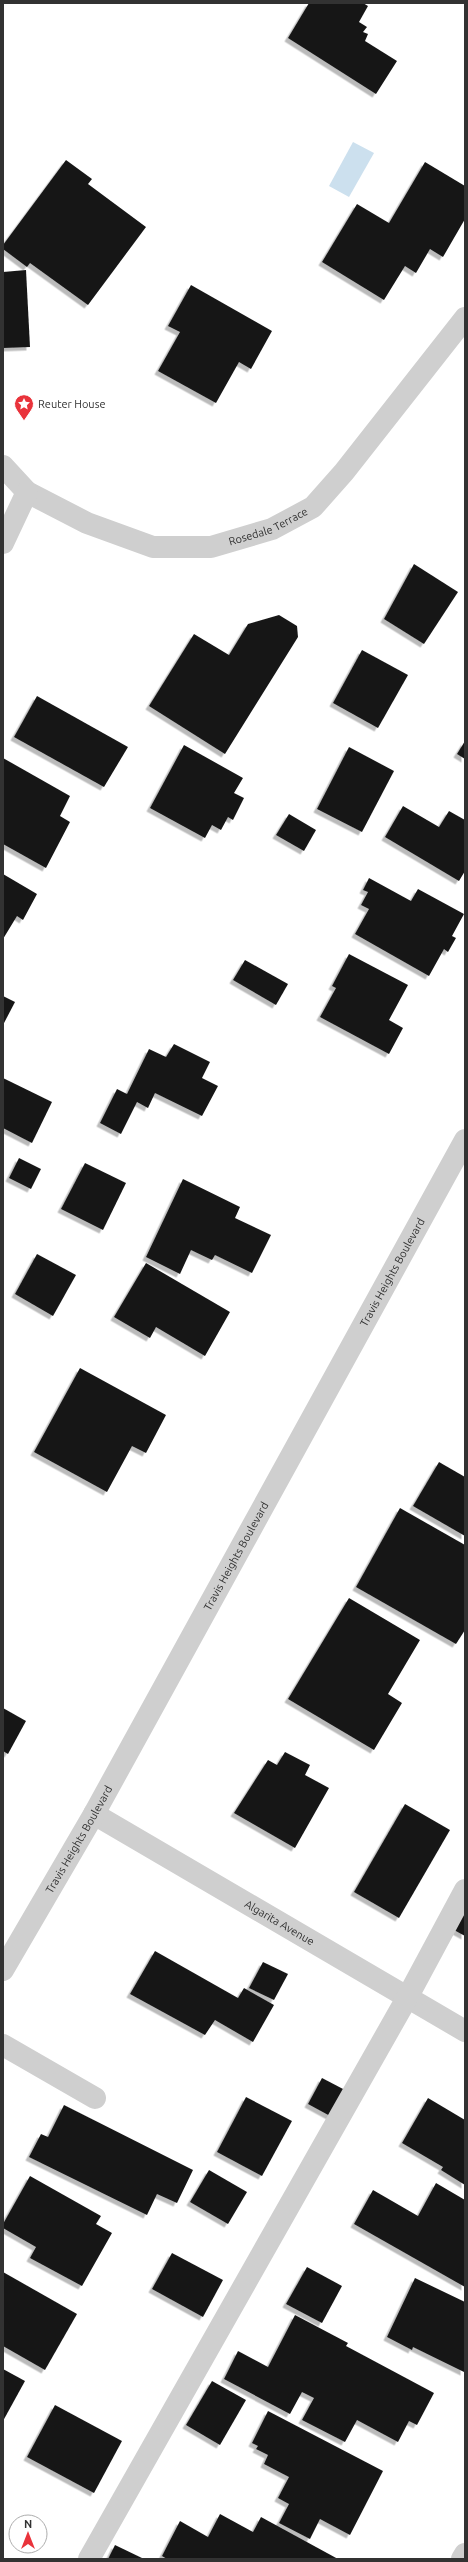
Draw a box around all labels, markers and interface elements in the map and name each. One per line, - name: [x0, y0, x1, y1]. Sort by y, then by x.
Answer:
- place icon: Reuter House: [13, 393, 35, 421]
- place label: Reuter House: [38, 398, 105, 410]
- street label: Rosedale Terrace: [227, 505, 310, 548]
- street label: Travis Heights Boulevard: [358, 1216, 427, 1329]
- street label: Travis Heights Boulevard: [201, 1500, 271, 1612]
- street label: Travis Heights Boulevard: [43, 1784, 114, 1895]
- street label: Algarita Avenue: [243, 1898, 316, 1948]
- north arrow: [8, 2514, 48, 2554]
- text: N: [24, 2518, 32, 2530]

